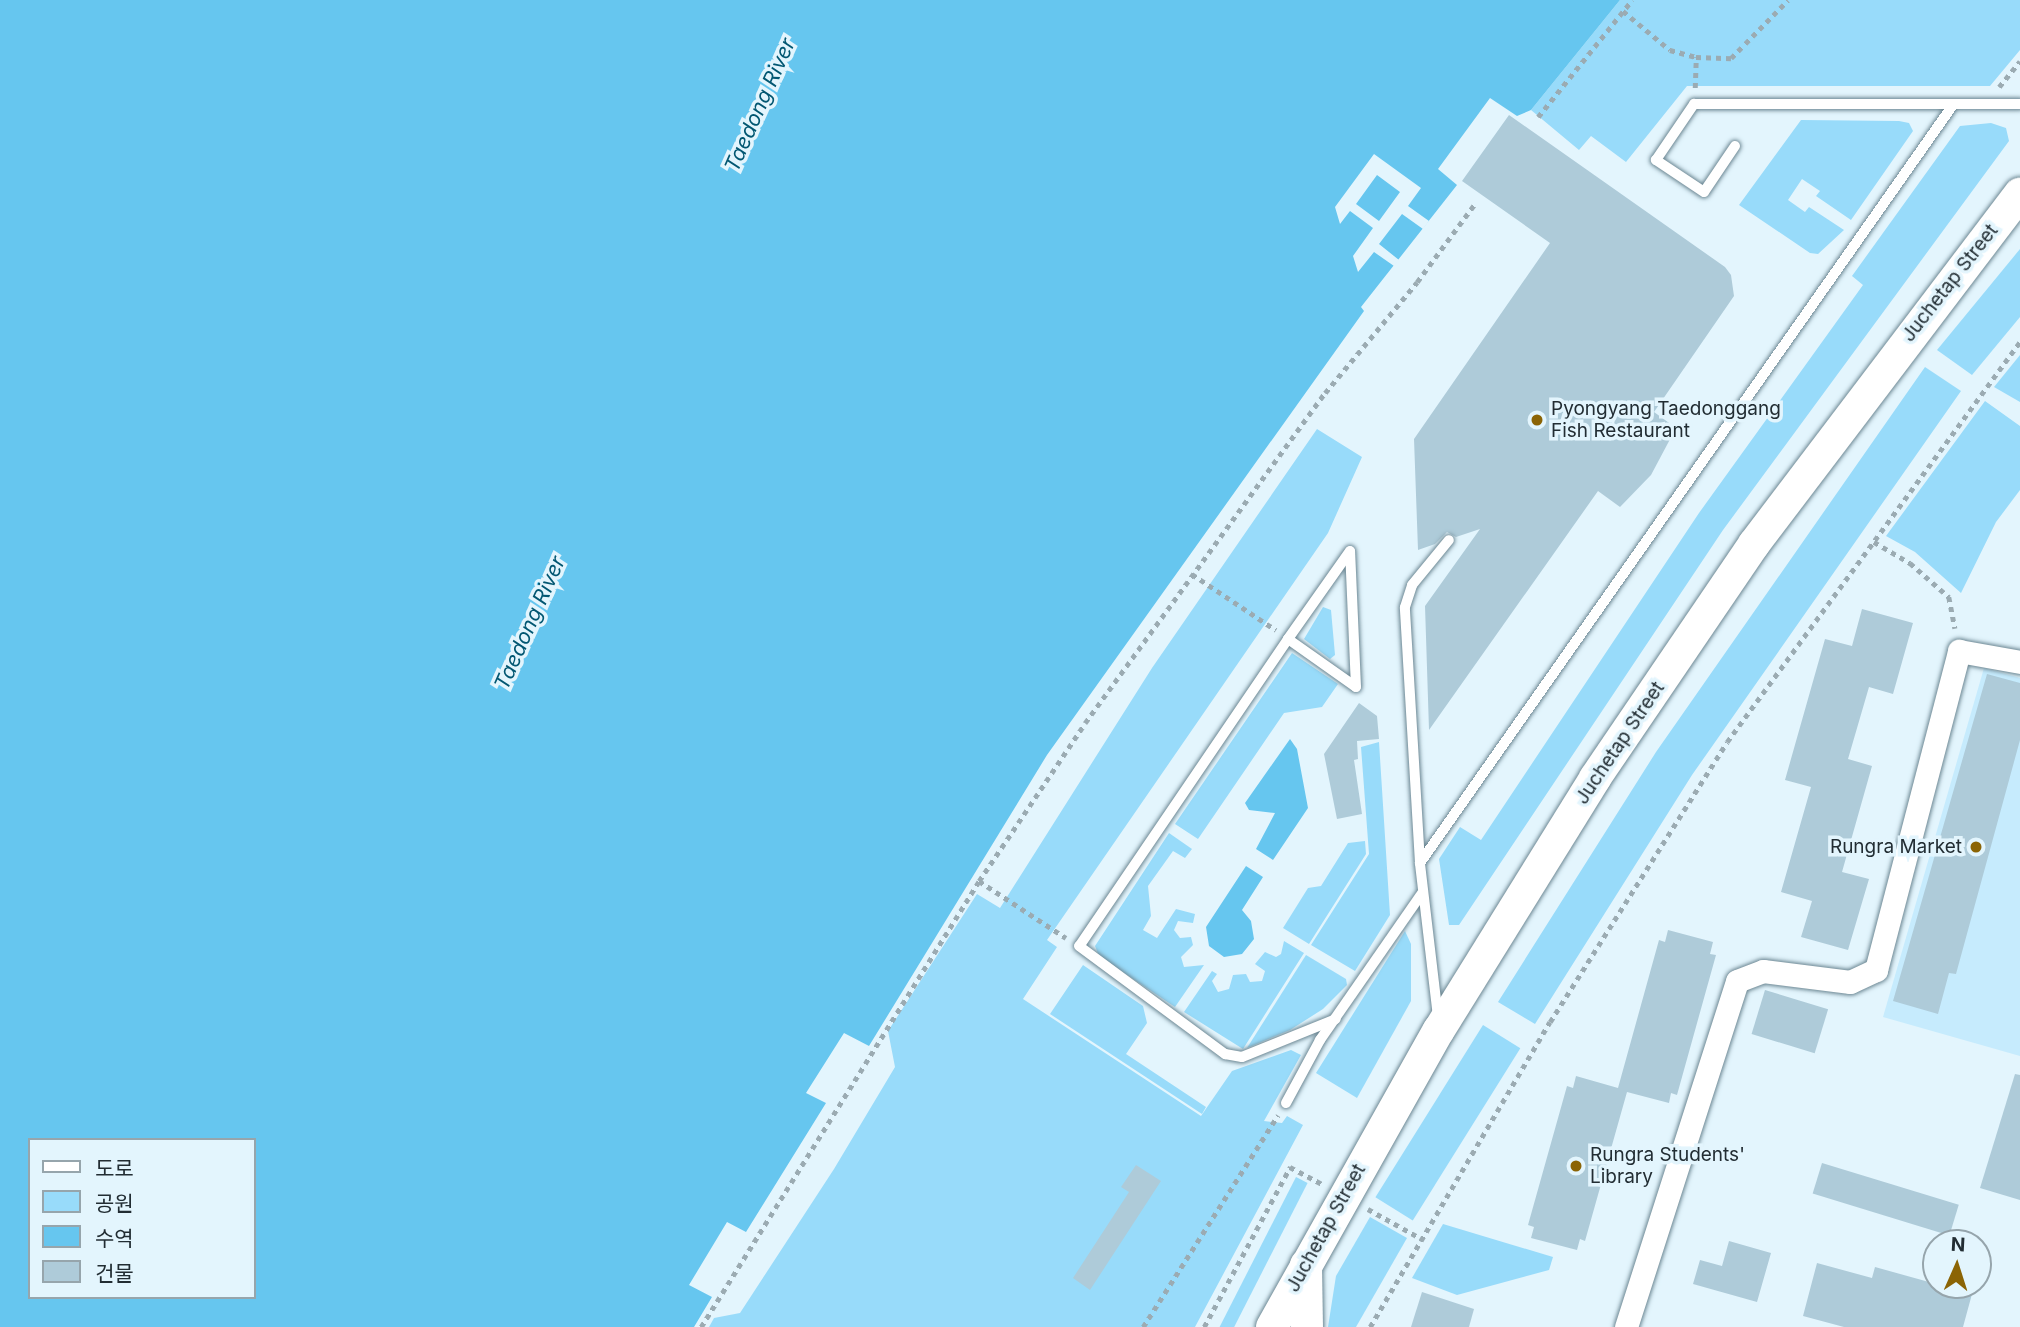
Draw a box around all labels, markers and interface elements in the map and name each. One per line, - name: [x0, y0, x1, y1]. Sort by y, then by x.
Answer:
- water label: Taedong River: [719, 34, 801, 176]
- street label: Juchetap Street: [1897, 220, 2003, 346]
- place label: Pyongyang Taedonggang Fish Restaurant: [1551, 398, 1781, 442]
- marker: Pyongyang Taedonggang Fish Restaurant: [1529, 412, 1545, 428]
- water label: Taedong River: [489, 552, 571, 694]
- street label: Juchetap Street: [1571, 677, 1669, 809]
- place label: Rungra Market: [1830, 836, 1962, 858]
- marker: Rungra Market: [1968, 839, 1984, 855]
- legend: [28, 1138, 256, 1299]
- place label: Rungra Students' Library: [1590, 1144, 1745, 1188]
- text: 도로: [95, 1156, 134, 1181]
- marker: Rungra Students' Library: [1568, 1158, 1584, 1174]
- street label: Juchetap Street: [1281, 1160, 1371, 1296]
- text: 공원: [95, 1191, 134, 1216]
- text: 수역: [95, 1226, 134, 1251]
- north arrow: [1922, 1229, 1992, 1299]
- text: N: [1950, 1233, 1966, 1256]
- text: 건물: [95, 1261, 134, 1286]

